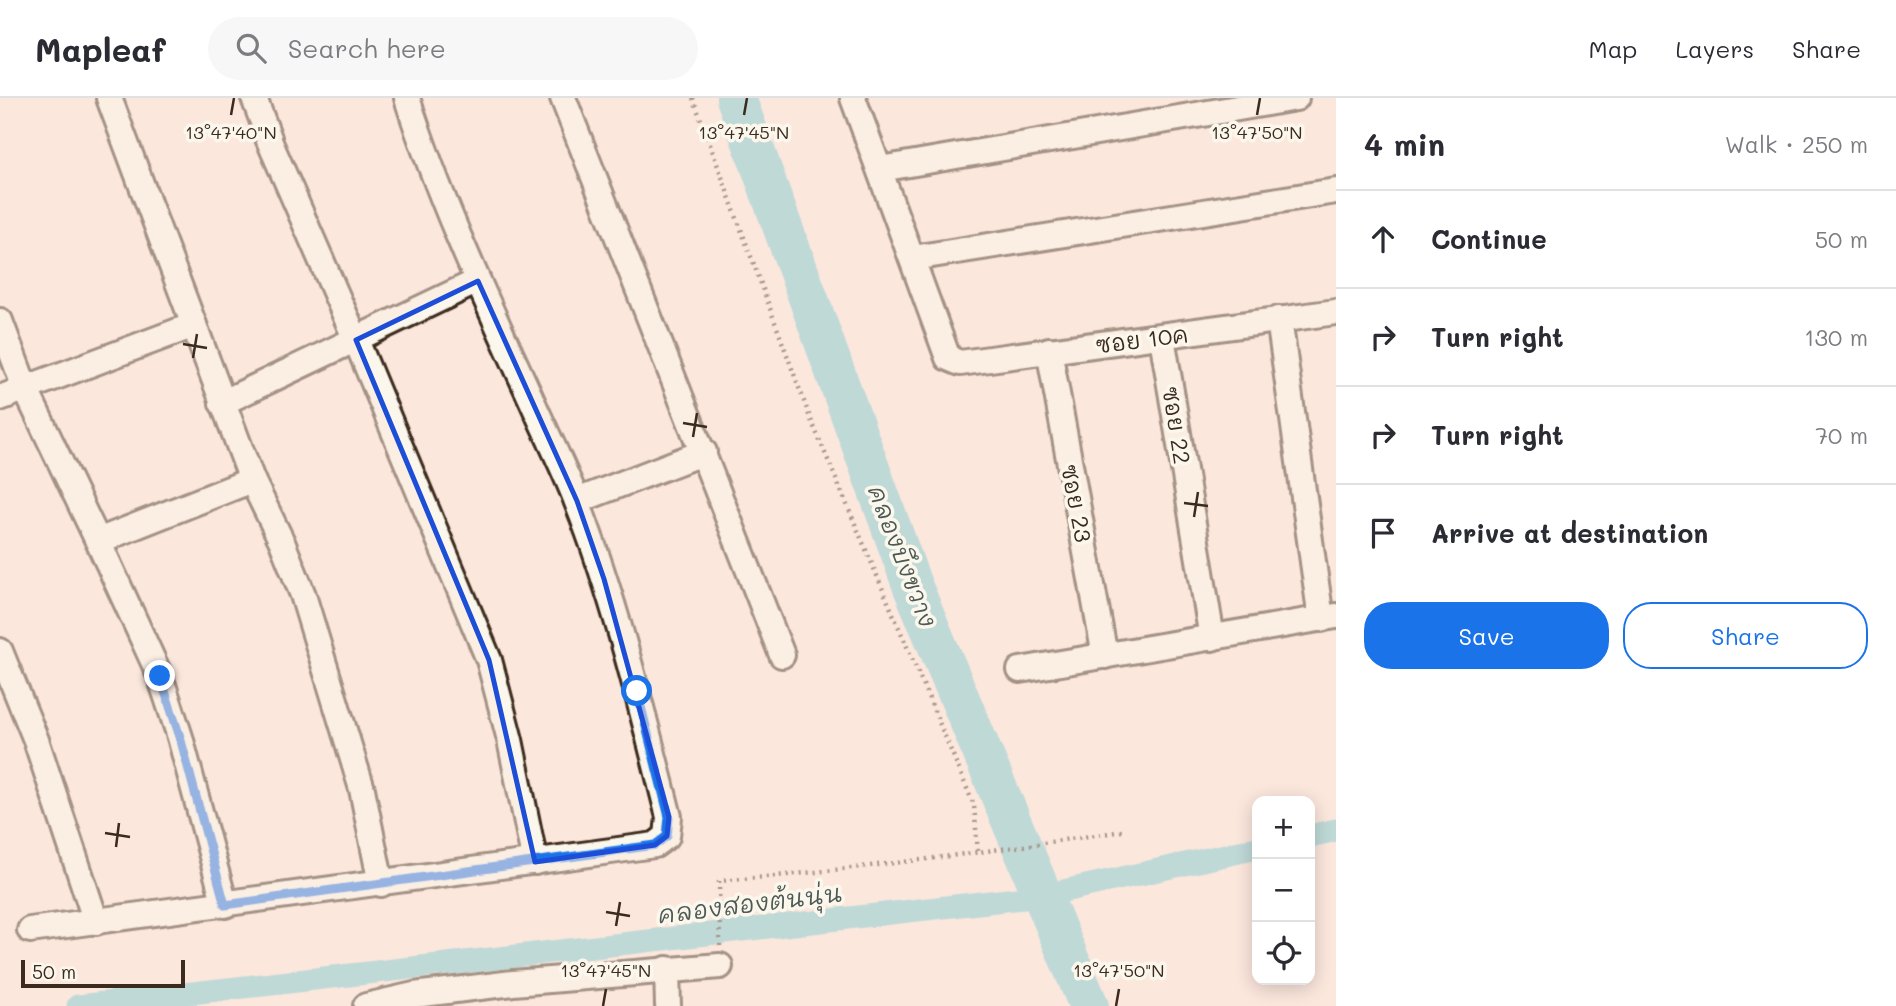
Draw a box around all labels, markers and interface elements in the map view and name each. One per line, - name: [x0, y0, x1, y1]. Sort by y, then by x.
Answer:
- search box: [208, 17, 698, 80]
- text: Mapleaf: [35, 27, 166, 70]
- icon: search: [232, 29, 270, 67]
- text: Search here: [288, 31, 446, 65]
- text: Map: [1589, 33, 1637, 64]
- text: Layers: [1675, 33, 1754, 64]
- text: Share: [1792, 33, 1861, 64]
- text: 13°47'40"N: [185, 120, 277, 144]
- text: 13°47'45"N: [699, 120, 789, 144]
- text: 13°47'50"N: [1211, 120, 1303, 144]
- text: 4 min: [1364, 124, 1445, 164]
- text: Walk · 250 m: [1725, 129, 1868, 159]
- icon: ahead: [1364, 220, 1402, 258]
- text: Continue: [1431, 222, 1547, 256]
- text: 50 m: [1815, 224, 1868, 254]
- street label: ซอย 10ค: [1094, 318, 1190, 360]
- icon: right: [1364, 318, 1402, 356]
- text: Turn right: [1431, 320, 1564, 354]
- text: 130 m: [1804, 322, 1868, 352]
- street label: ซอย 22: [1156, 384, 1198, 466]
- icon: right: [1364, 416, 1402, 454]
- text: Turn right: [1431, 418, 1564, 452]
- text: 70 m: [1815, 420, 1868, 450]
- street label: ซอย 23: [1055, 461, 1099, 545]
- water label: คลองบึงขวาง: [862, 481, 944, 631]
- icon: arrive: [1364, 514, 1402, 552]
- text: Arrive at destination: [1431, 516, 1708, 550]
- button: Save: [1364, 602, 1609, 669]
- button: Share: [1623, 602, 1868, 669]
- route end: [144, 660, 175, 691]
- route start: [621, 675, 652, 706]
- map controls: [1252, 796, 1315, 985]
- button: +: [1252, 796, 1315, 859]
- button: −: [1252, 859, 1315, 922]
- water label: คลองสองต้นนุ่น: [656, 876, 844, 933]
- button: locate: [1252, 922, 1315, 985]
- scale bar: [21, 957, 186, 989]
- text: 13°47'45"N: [561, 958, 651, 982]
- text: 13°47'50"N: [1073, 958, 1165, 982]
- text: 50 m: [32, 959, 76, 984]

